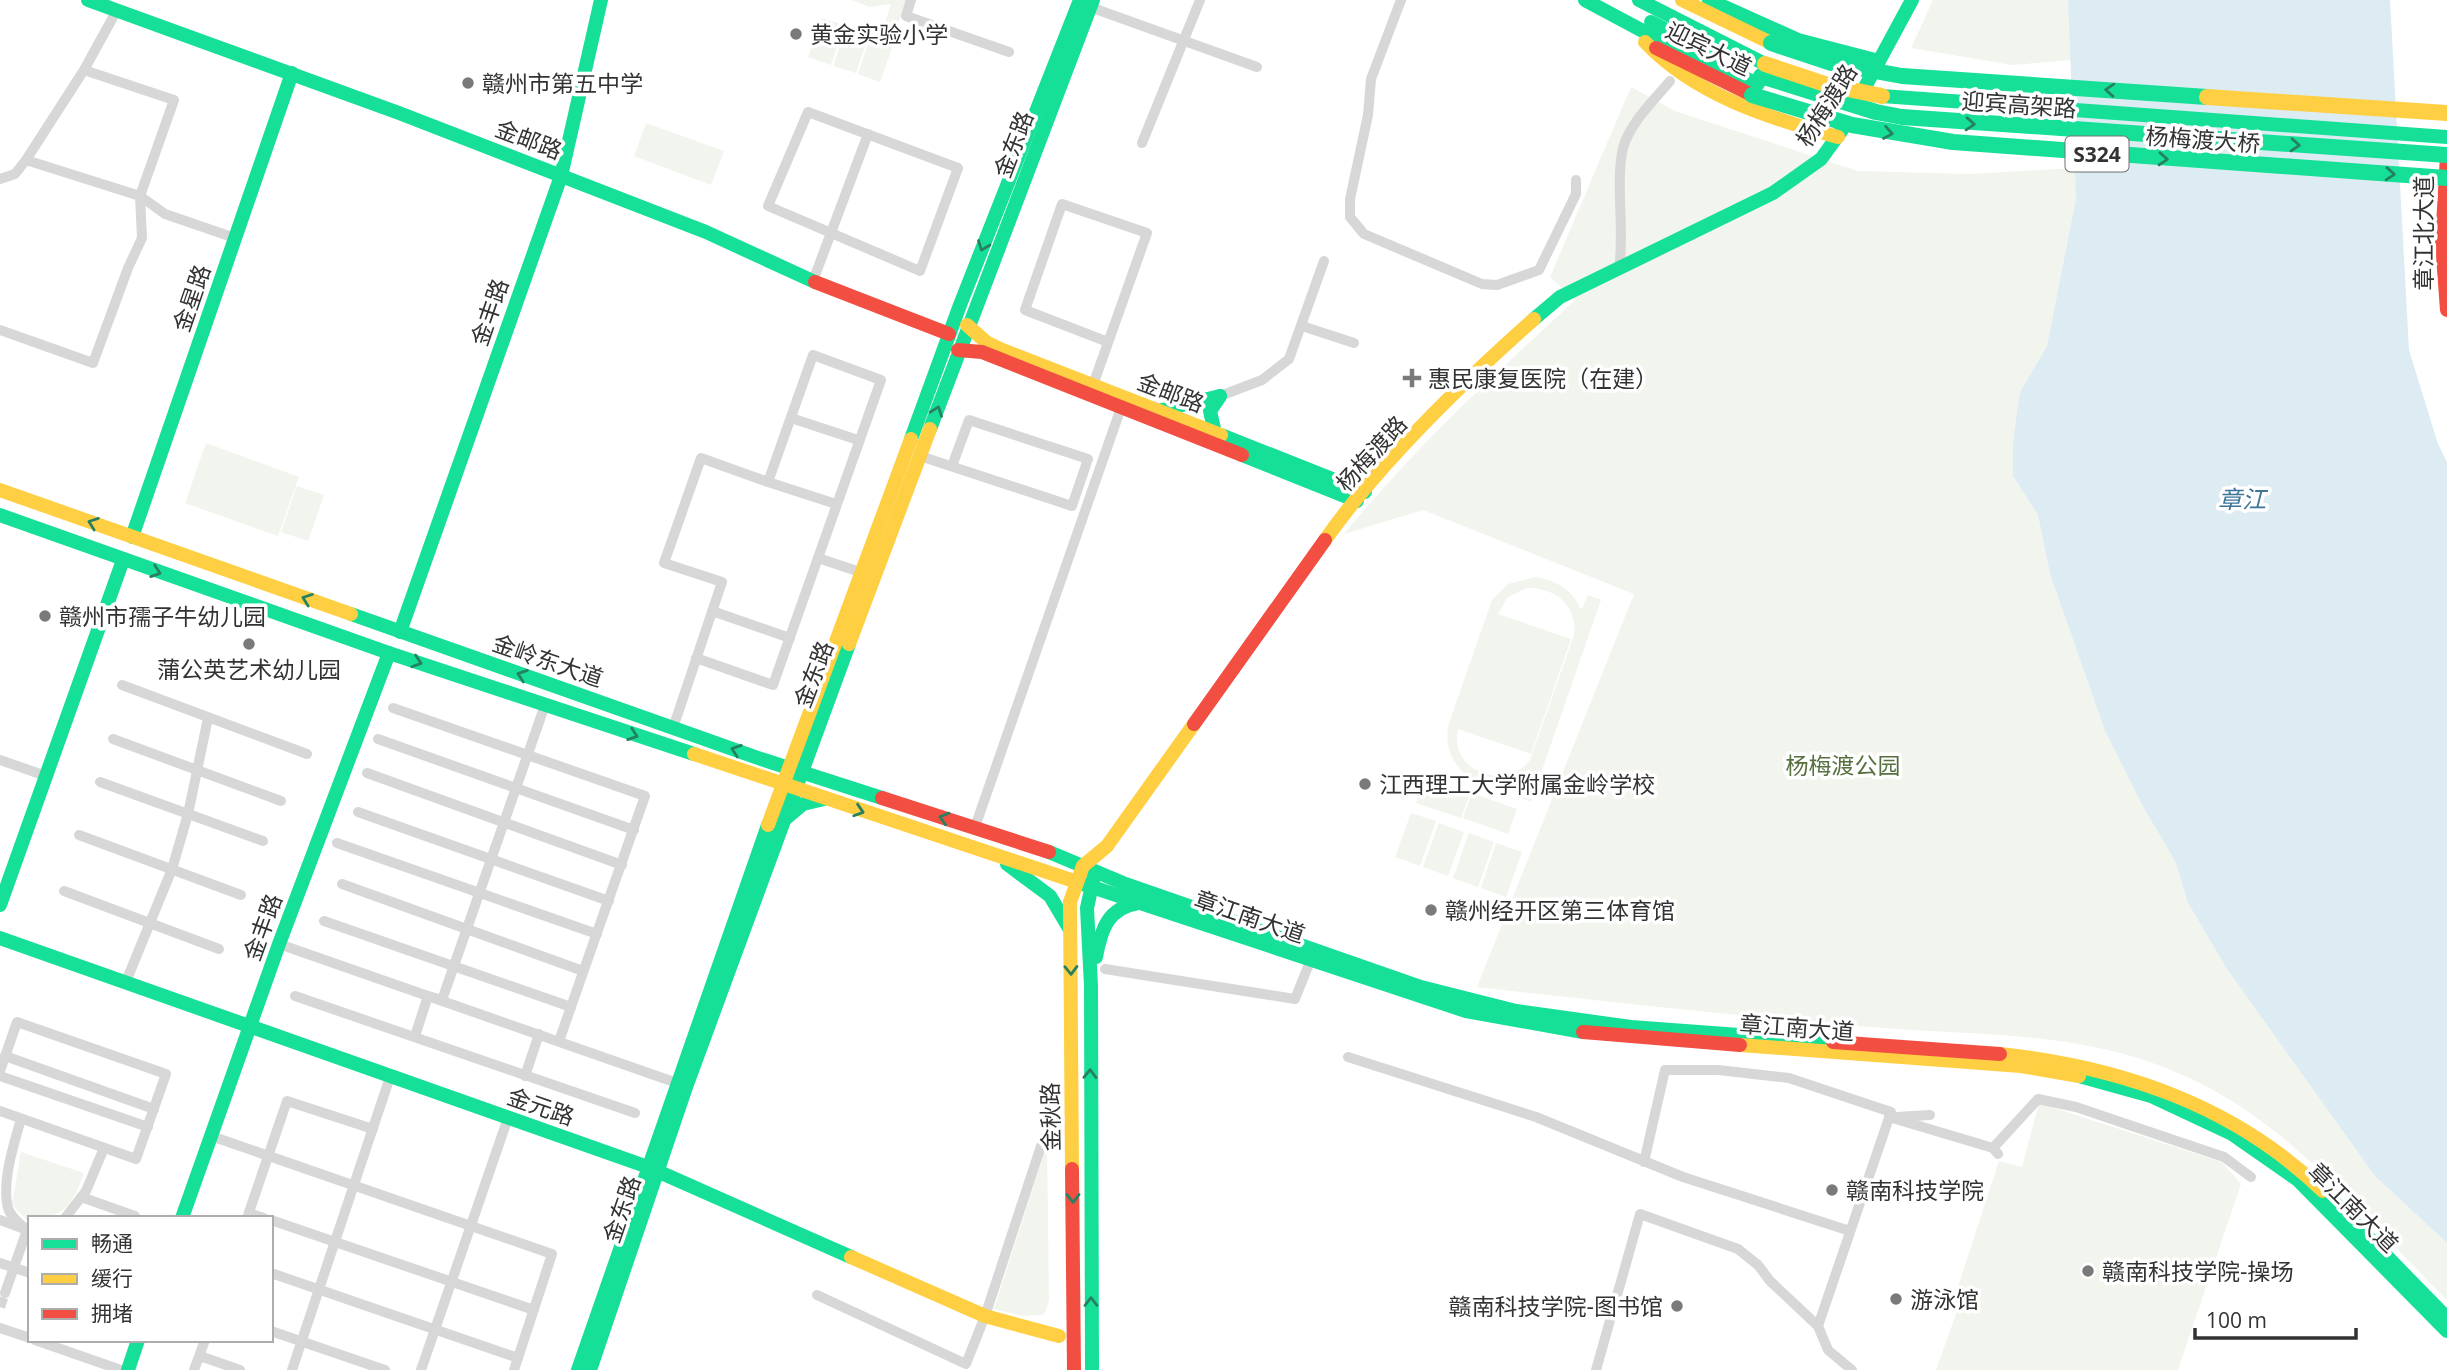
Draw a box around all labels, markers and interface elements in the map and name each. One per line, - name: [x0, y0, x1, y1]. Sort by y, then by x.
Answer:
- street label: 迎宾大道: [1661, 13, 1757, 83]
- place label: 黄金实验小学: [810, 18, 948, 50]
- marker: 黄金实验小学: [788, 26, 804, 42]
- street label: 杨梅渡路: [1788, 58, 1864, 152]
- place label: 赣州市第五中学: [482, 67, 643, 99]
- marker: 赣州市第五中学: [460, 75, 476, 91]
- one-way arrow: [2104, 83, 2115, 98]
- street label: 迎宾高架路: [1961, 84, 2077, 124]
- street label: 金东路: [986, 106, 1040, 182]
- street label: 金邮路: [491, 112, 567, 166]
- one-way arrow: [1965, 116, 1976, 131]
- street label: 杨梅渡大桥: [2145, 119, 2261, 159]
- one-way arrow: [1882, 125, 1894, 140]
- road number: S324: [2066, 136, 2128, 172]
- one-way arrow: [2290, 137, 2301, 152]
- one-way arrow: [2158, 151, 2169, 166]
- one-way arrow: [2385, 166, 2396, 181]
- street label: 章江北大道: [2407, 176, 2439, 291]
- one-way arrow: [978, 239, 992, 251]
- street label: 金星路: [165, 260, 217, 336]
- street label: 金丰路: [463, 274, 515, 350]
- place label: 惠民康复医院（在建）: [1428, 362, 1658, 394]
- street label: 金邮路: [1133, 365, 1209, 419]
- marker: 惠民康复医院（在建）: [1402, 368, 1422, 388]
- one-way arrow: [929, 405, 943, 417]
- street label: 杨梅渡路: [1328, 408, 1414, 498]
- water label: 章江: [2218, 482, 2269, 515]
- one-way arrow: [87, 517, 99, 531]
- one-way arrow: [150, 564, 162, 578]
- one-way arrow: [302, 593, 314, 607]
- place label: 赣州市孺子牛幼儿园: [59, 600, 266, 632]
- marker: 赣州市孺子牛幼儿园: [37, 608, 53, 624]
- street label: 金岭东大道: [488, 626, 608, 694]
- marker: 蒲公英艺术幼儿园: [241, 636, 257, 652]
- street label: 金东路: [786, 636, 840, 712]
- place label: 蒲公英艺术幼儿园: [157, 653, 341, 685]
- one-way arrow: [411, 654, 423, 669]
- one-way arrow: [516, 669, 528, 683]
- one-way arrow: [626, 727, 639, 741]
- one-way arrow: [731, 745, 743, 759]
- park label: 杨梅渡公园: [1786, 749, 1901, 781]
- place label: 江西理工大学附属金岭学校: [1379, 768, 1655, 800]
- marker: 江西理工大学附属金岭学校: [1357, 776, 1373, 792]
- one-way arrow: [853, 802, 865, 817]
- one-way arrow: [938, 812, 950, 827]
- street label: 章江南大道: [1190, 882, 1310, 950]
- street label: 金丰路: [235, 889, 289, 965]
- place label: 赣州经开区第三体育馆: [1445, 894, 1675, 926]
- marker: 赣州经开区第三体育馆: [1423, 902, 1439, 918]
- one-way arrow: [1063, 965, 1079, 976]
- street label: 章江南大道: [1739, 1007, 1855, 1047]
- one-way arrow: [1082, 1069, 1098, 1079]
- street label: 金元路: [503, 1080, 579, 1132]
- street label: 金秋路: [1033, 1082, 1067, 1152]
- street label: 章江南大道: [2302, 1155, 2406, 1259]
- street label: 金东路: [595, 1171, 647, 1247]
- place label: 赣南科技学院: [1846, 1174, 1984, 1206]
- marker: 赣南科技学院: [1824, 1182, 1840, 1198]
- one-way arrow: [1065, 1193, 1081, 1203]
- legend: [28, 1216, 273, 1342]
- text: 畅通: [91, 1229, 133, 1257]
- place label: 赣南科技学院-操场: [2102, 1255, 2293, 1287]
- marker: 赣南科技学院-操场: [2080, 1263, 2096, 1279]
- text: 缓行: [91, 1264, 133, 1292]
- place label: 游泳馆: [1910, 1283, 1979, 1315]
- place label: 赣南科技学院-图书馆: [1449, 1290, 1663, 1322]
- marker: 游泳馆: [1888, 1291, 1904, 1307]
- one-way arrow: [1083, 1296, 1099, 1307]
- scale bar: [2195, 1296, 2356, 1340]
- marker: 赣南科技学院-图书馆: [1669, 1298, 1685, 1314]
- text: 拥堵: [91, 1299, 133, 1327]
- text: 100 m: [2206, 1306, 2267, 1334]

